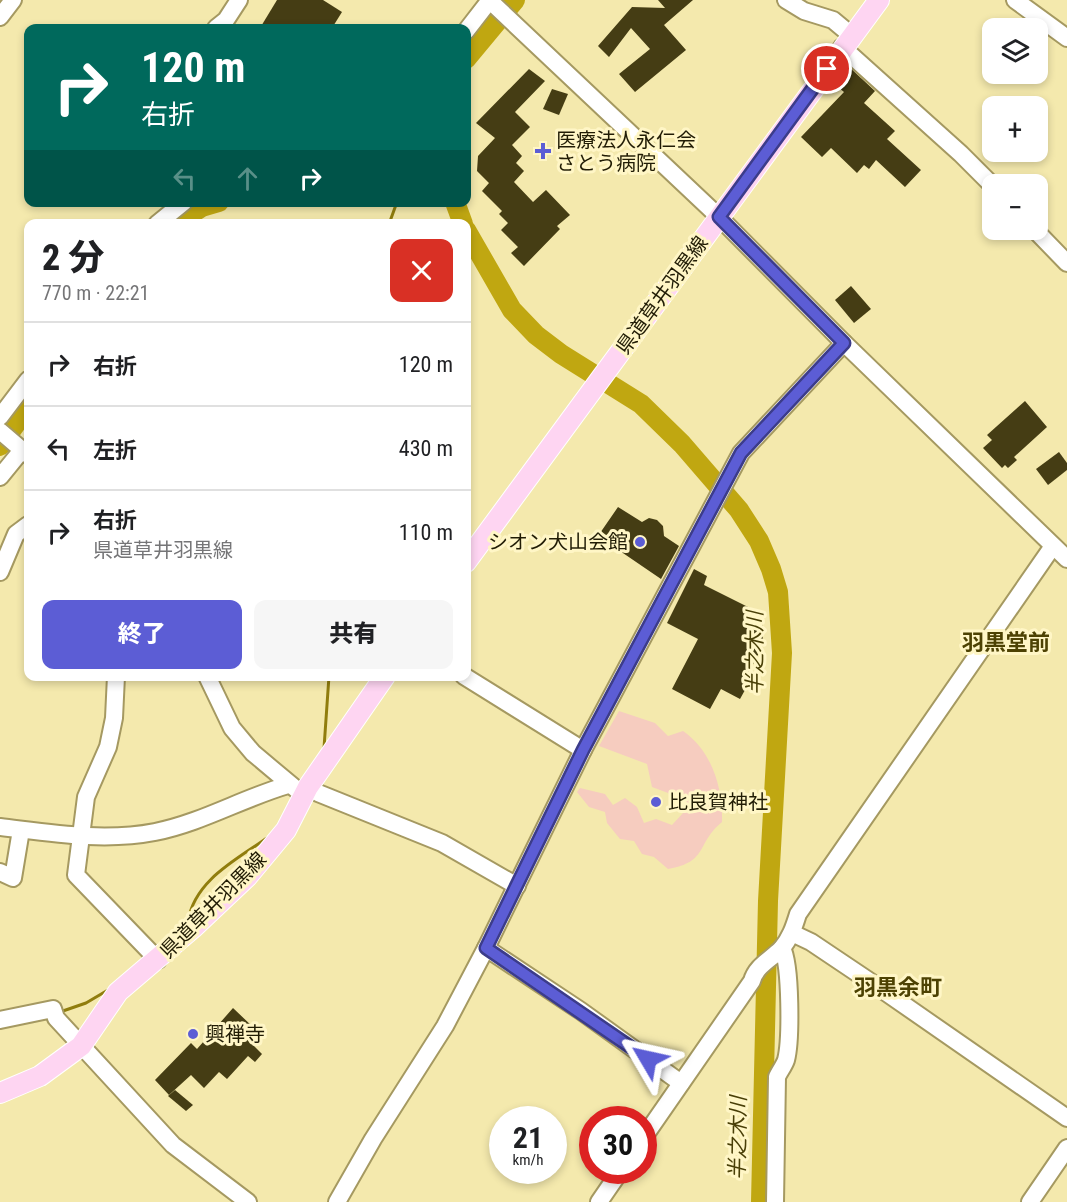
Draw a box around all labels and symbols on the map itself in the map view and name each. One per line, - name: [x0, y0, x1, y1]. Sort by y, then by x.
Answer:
- pin: [801, 43, 852, 94]
- place label: 医療法人永仁会 さとう病院: [556, 128, 696, 175]
- marker: 医療法人永仁会 さとう病院: [534, 142, 552, 160]
- street label: 県道草井羽黒線: [611, 231, 713, 359]
- place label: シオン犬山会館: [488, 530, 628, 554]
- marker: シオン犬山会館: [633, 535, 647, 549]
- water label: 半之木川: [743, 609, 767, 695]
- district label: 羽黒堂前: [962, 630, 1050, 655]
- place label: 比良賀神社: [668, 790, 768, 814]
- marker: 比良賀神社: [649, 795, 663, 809]
- street label: 県道草井羽黒線: [155, 847, 271, 963]
- district label: 羽黒余町: [854, 975, 942, 1000]
- place label: 興禅寺: [205, 1022, 265, 1046]
- marker: 興禅寺: [186, 1027, 200, 1041]
- position arrow: [616, 1027, 680, 1091]
- water label: 半之木川: [725, 1094, 751, 1180]
- speed limit sign: 30: [579, 1106, 657, 1184]

